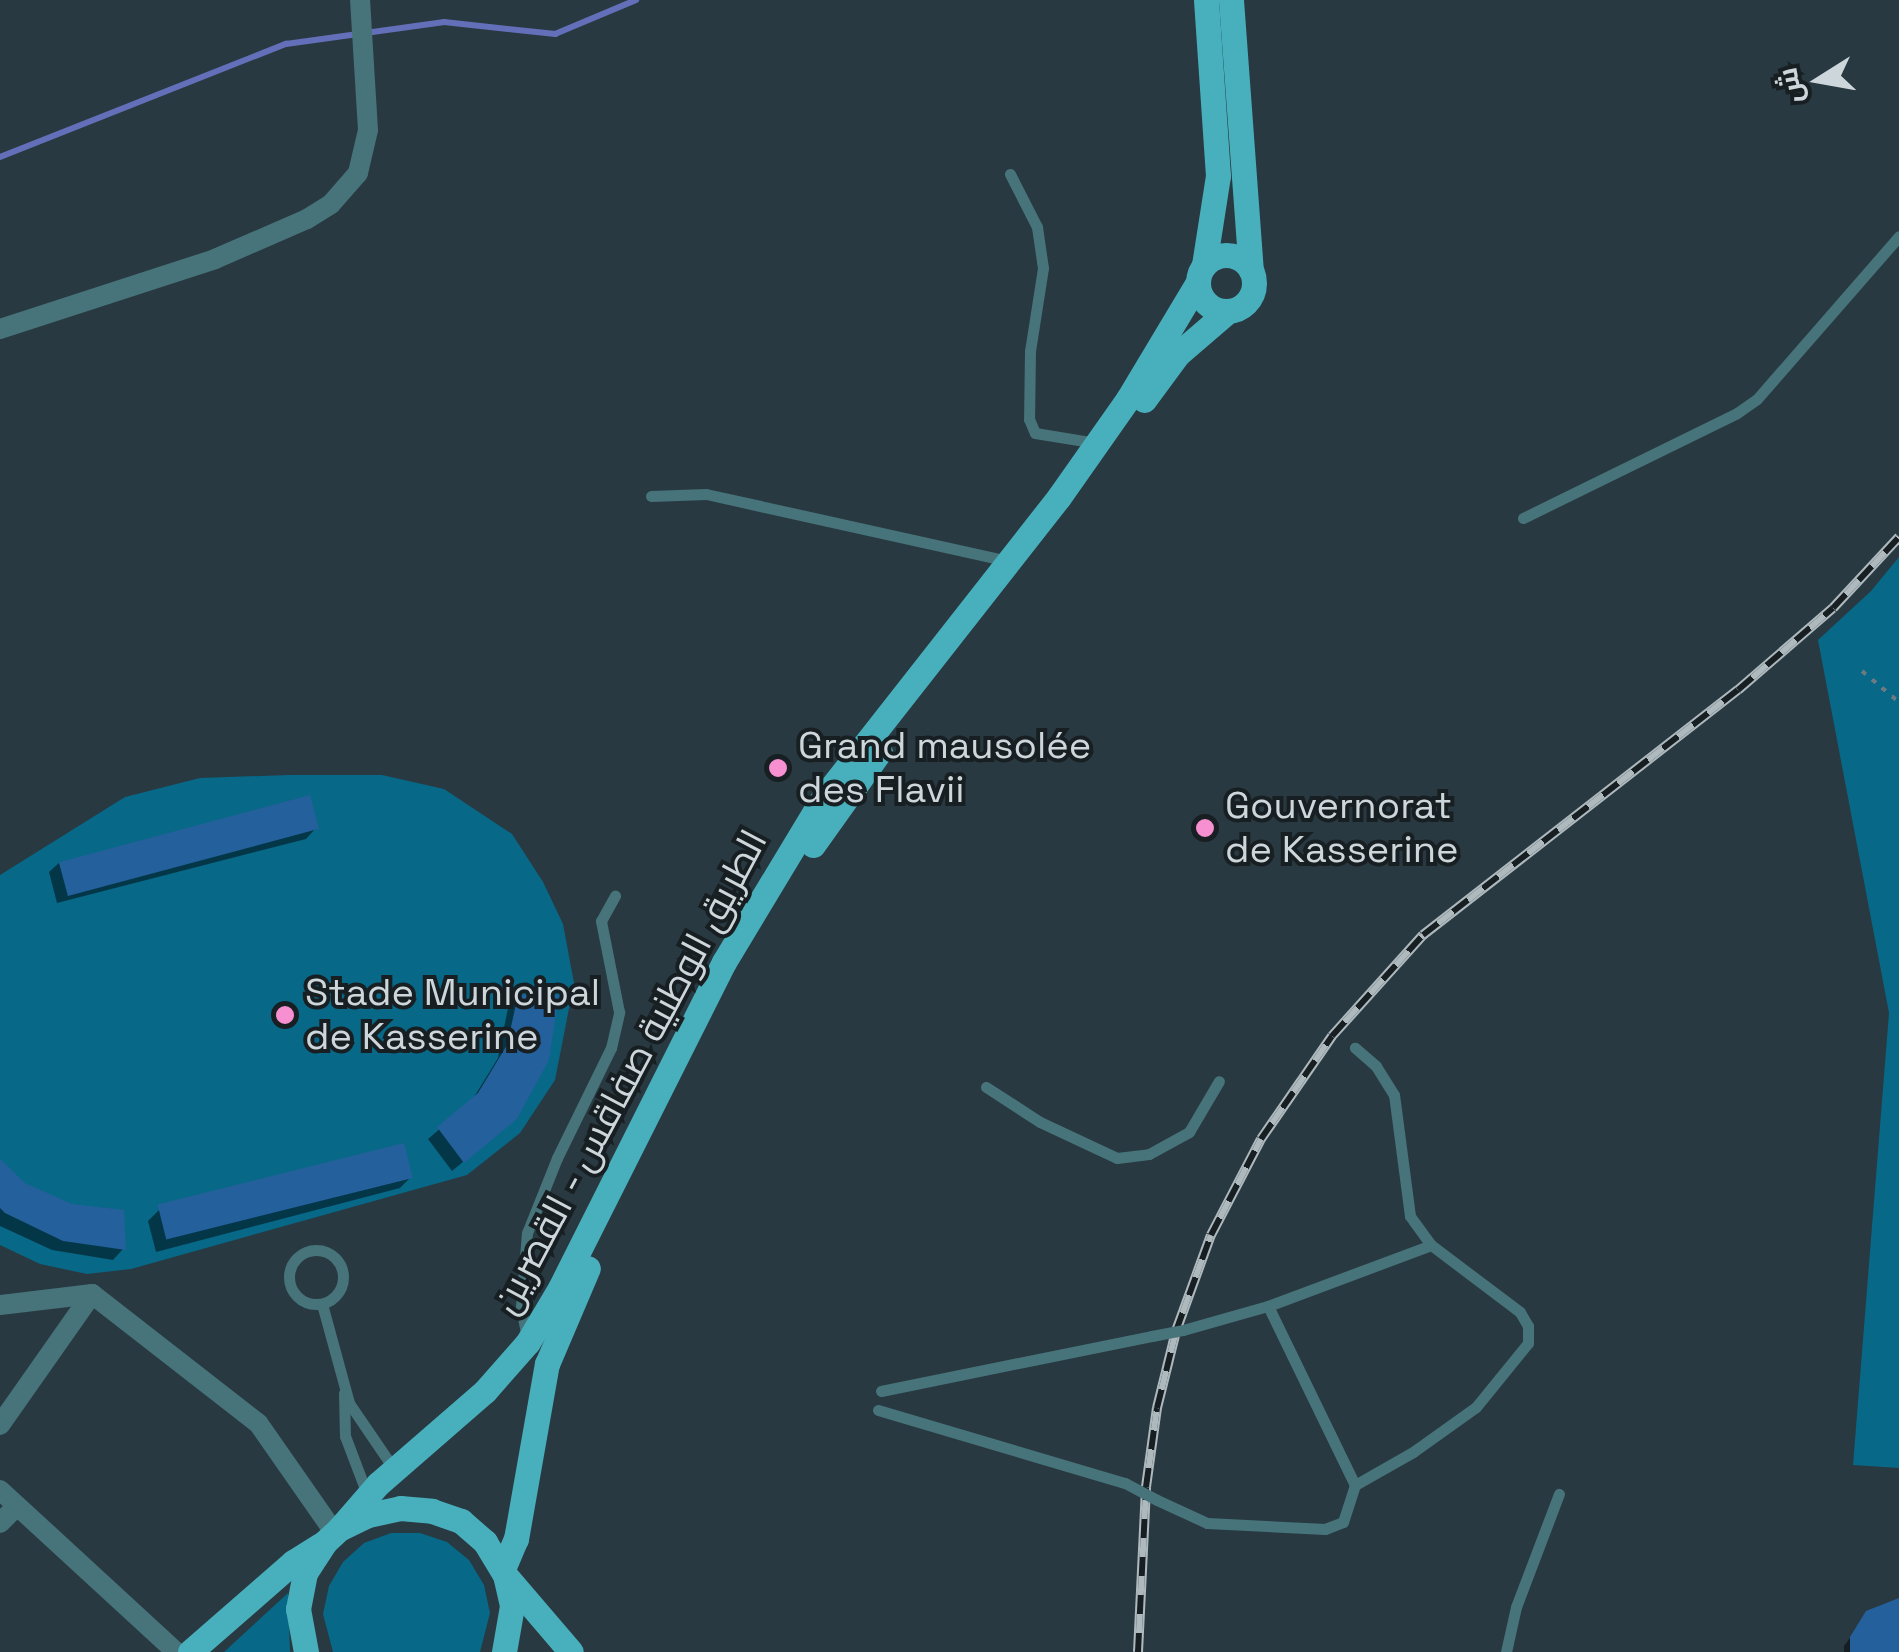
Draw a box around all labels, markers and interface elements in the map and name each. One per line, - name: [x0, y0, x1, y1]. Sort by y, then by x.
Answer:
- north arrow: [1769, 30, 1869, 130]
- text: ش: [1768, 65, 1811, 107]
- place label: Grand mausolée des Flavii: [798, 723, 1091, 812]
- marker: Grand mausolée des Flavii: [767, 757, 789, 779]
- place label: Gouvernorat de Kasserine: [1225, 783, 1459, 872]
- marker: Gouvernorat de Kasserine: [1194, 817, 1216, 839]
- street label: الطريق الوطنية صفاقس - القصرين: [482, 821, 778, 1323]
- place label: Stade Municipal de Kasserine: [305, 970, 600, 1060]
- marker: Stade Municipal de Kasserine: [274, 1004, 296, 1026]

